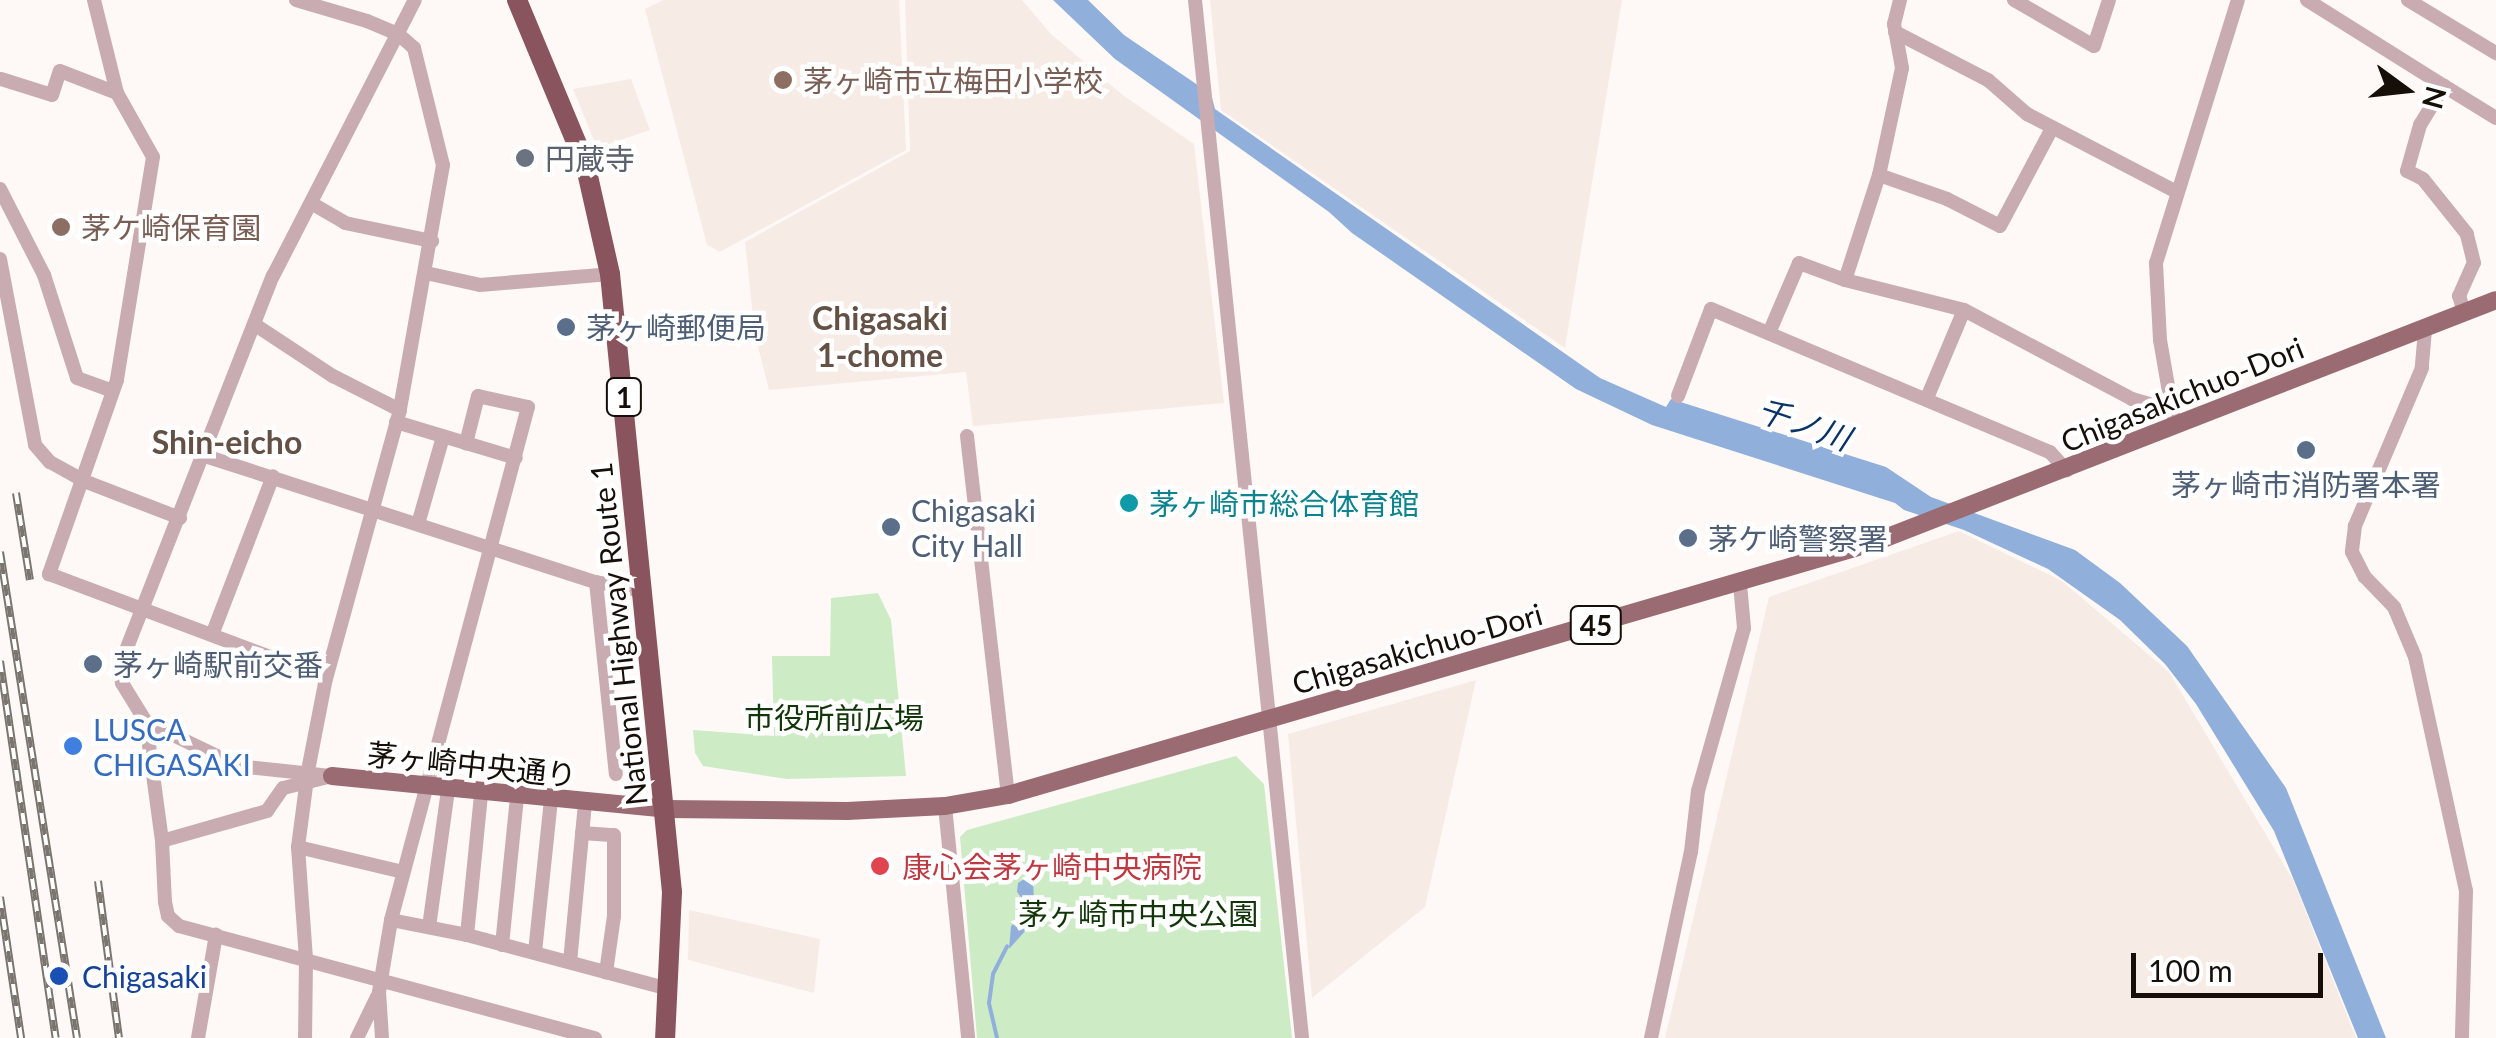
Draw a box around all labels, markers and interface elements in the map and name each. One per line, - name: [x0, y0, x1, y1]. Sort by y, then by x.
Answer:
- north arrow: [2356, 40, 2456, 140]
- place label: 茅ヶ崎市立梅田小学校: [803, 62, 1103, 98]
- marker: 茅ヶ崎市立梅田小学校: [772, 69, 794, 91]
- text: N: [2416, 83, 2454, 113]
- place label: 円蔵寺: [545, 140, 635, 176]
- marker: 円蔵寺: [514, 147, 536, 169]
- place label: 茅ケ崎保育園: [81, 209, 261, 245]
- marker: 茅ケ崎保育園: [50, 216, 72, 238]
- district label: Chigasaki 1-chome: [812, 300, 948, 375]
- place label: 茅ヶ崎郵便局: [586, 309, 766, 345]
- marker: 茅ヶ崎郵便局: [555, 316, 577, 338]
- street label: Chigasakichuo-Dori: [2055, 329, 2309, 459]
- road number: 1: [604, 374, 644, 420]
- water label: 千ノ川: [1752, 390, 1856, 458]
- district label: Shin-eicho: [152, 423, 302, 461]
- marker: 茅ヶ崎市消防署本署: [2295, 439, 2317, 461]
- street label: National Highway Route 1: [582, 460, 654, 808]
- place label: 茅ヶ崎市消防署本署: [2171, 466, 2441, 502]
- place label: 茅ヶ崎市総合体育館: [1149, 485, 1419, 521]
- place label: Chigasaki City Hall: [911, 492, 1036, 562]
- marker: 茅ヶ崎市総合体育館: [1118, 492, 1140, 514]
- marker: Chigasaki City Hall: [880, 516, 902, 538]
- place label: 茅ケ崎警察署: [1708, 520, 1888, 556]
- marker: 茅ケ崎警察署: [1677, 527, 1699, 549]
- street label: Chigasakichuo-Dori: [1288, 595, 1546, 701]
- road number: 45: [1568, 602, 1624, 648]
- place label: 茅ヶ崎駅前交番: [113, 646, 323, 682]
- marker: 茅ヶ崎駅前交番: [82, 653, 104, 675]
- park label: 市役所前広場: [744, 699, 924, 735]
- place label: LUSCA CHIGASAKI: [93, 711, 251, 782]
- marker: LUSCA CHIGASAKI: [62, 735, 84, 757]
- street label: 茅ヶ崎中央通り: [366, 735, 578, 793]
- place label: 康心会茅ヶ崎中央病院: [902, 848, 1202, 884]
- marker: 康心会茅ヶ崎中央病院: [867, 853, 893, 879]
- park label: 茅ヶ崎市中央公園: [1018, 895, 1258, 931]
- scale bar: [2136, 933, 2328, 995]
- text: 100 m: [2148, 952, 2233, 988]
- place label: Chigasaki: [82, 958, 207, 994]
- marker: Chigasaki: [46, 963, 72, 989]

